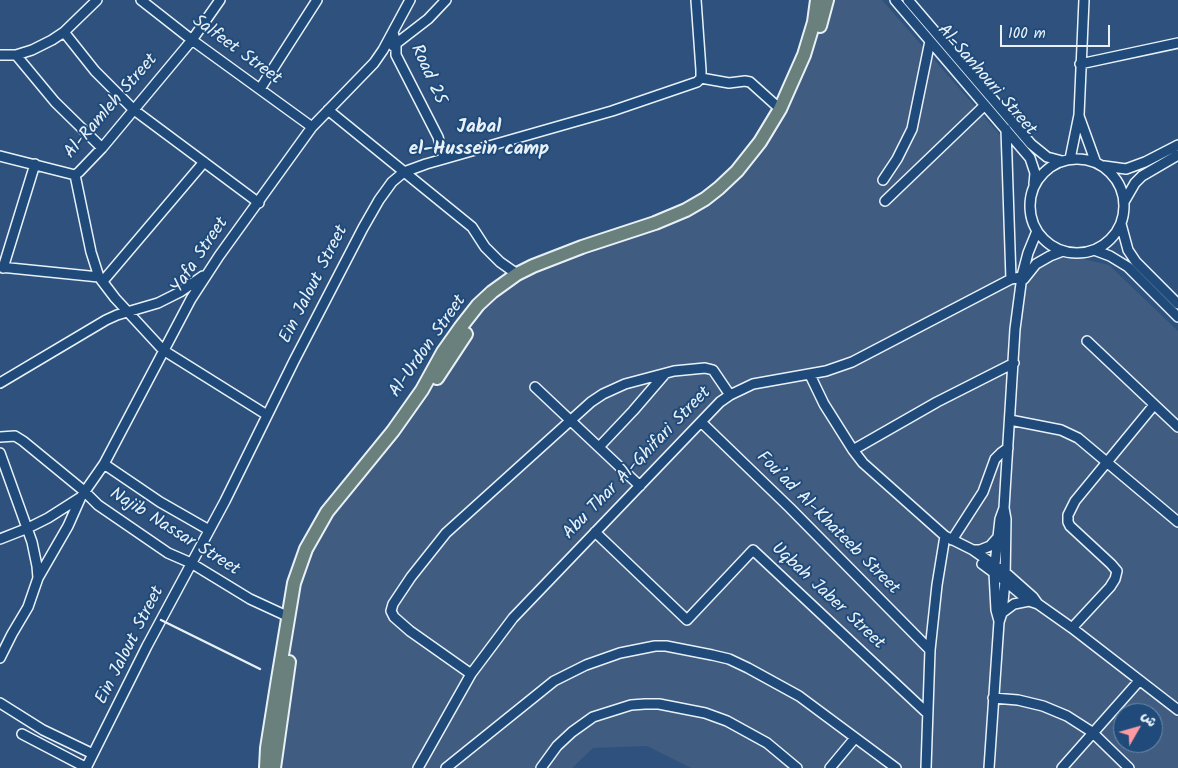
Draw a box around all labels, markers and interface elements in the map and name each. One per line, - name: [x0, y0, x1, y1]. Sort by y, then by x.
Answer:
- street label: Salfeet Street: [187, 11, 285, 91]
- scale bar: [1003, 15, 1113, 47]
- street label: Al-Sanhouri Street: [932, 21, 1040, 141]
- text: 100 m: [1008, 22, 1046, 46]
- street label: Road 25: [404, 42, 450, 108]
- street label: Al-Ramleh Street: [61, 50, 163, 164]
- district label: Jabal el-Hussein camp: [409, 118, 549, 162]
- street label: Yafa Street: [168, 214, 234, 298]
- street label: Ein Jalout Street: [276, 222, 354, 348]
- street label: Al-Urdon Street: [386, 292, 472, 402]
- street label: Abu Thar Al-Ghifari Street: [559, 383, 717, 545]
- street label: Fou’ad Al-Khateeb Street: [751, 448, 903, 600]
- street label: Najib Nassar Street: [105, 484, 243, 582]
- street label: Uqbah Jaber Street: [766, 539, 888, 655]
- street label: Ein Jalout Street: [92, 583, 170, 709]
- north arrow: [1113, 703, 1163, 753]
- text: ش: [1136, 707, 1162, 732]

